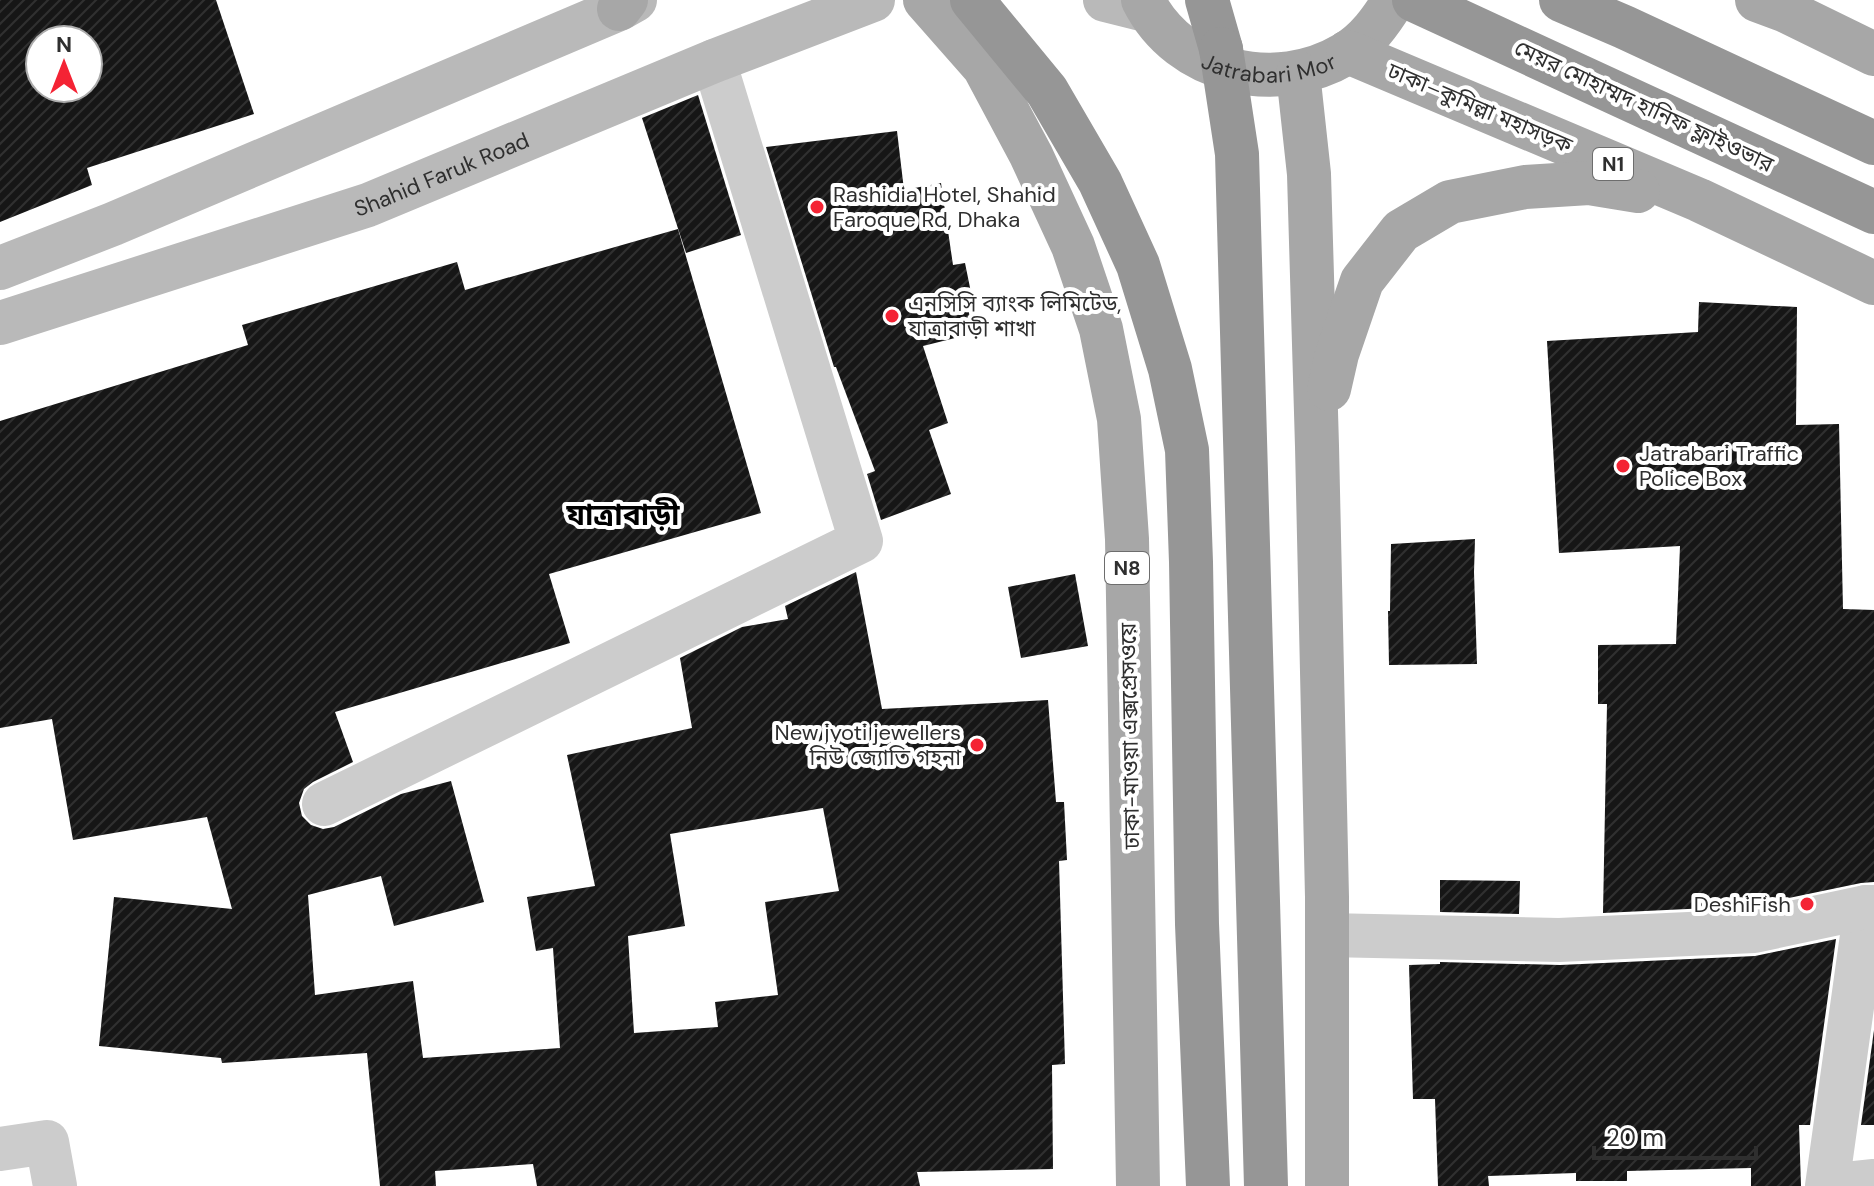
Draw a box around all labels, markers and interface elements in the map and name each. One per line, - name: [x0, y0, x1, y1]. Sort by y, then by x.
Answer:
- north arrow: [24, 24, 104, 104]
- text: N: [56, 30, 72, 59]
- street label: মেয়র মোহাম্মদ হানিফ ফ্লাইওভার: [1510, 33, 1779, 179]
- street label: Jatrabari Mor: [1197, 46, 1341, 89]
- street label: ঢাকা–কুমিল্লা মহাসড়ক: [1382, 56, 1577, 160]
- street label: Shahid Faruk Road: [350, 125, 533, 223]
- road number: N1: [1593, 148, 1633, 180]
- place label: Rashidia Hotel, Shahid Faroque Rd, Dhaka: [833, 180, 1056, 234]
- marker: Rashidia Hotel, Shahid Faroque Rd, Dhaka: [808, 198, 826, 216]
- place label: এনসিসি ব্যাংক লিমিটেড, যাত্রাবাড়ী শাখা: [907, 289, 1121, 343]
- marker: এনসিসি ব্যাংক লিমিটেড, যাত্রাবাড়ী শাখা: [883, 307, 901, 325]
- place label: Jatrabari Traffic Police Box: [1639, 439, 1799, 493]
- marker: Jatrabari Traffic Police Box: [1614, 457, 1632, 475]
- district label: যাত্রাবাড়ী: [566, 495, 680, 534]
- road number: N8: [1105, 552, 1149, 584]
- street label: ঢাকা-মাওয়া এক্সপ্রেসওয়ে: [1114, 622, 1146, 851]
- place label: New jyoti jewellers নিউ জ্যোতি গহনা: [774, 718, 962, 772]
- marker: New jyoti jewellers নিউ জ্যোতি গহনা: [968, 736, 986, 754]
- place label: DeshiFish: [1694, 890, 1791, 919]
- marker: DeshiFish: [1798, 895, 1816, 913]
- scale bar: [1594, 1110, 1756, 1160]
- text: 20 m: [1606, 1122, 1664, 1153]

